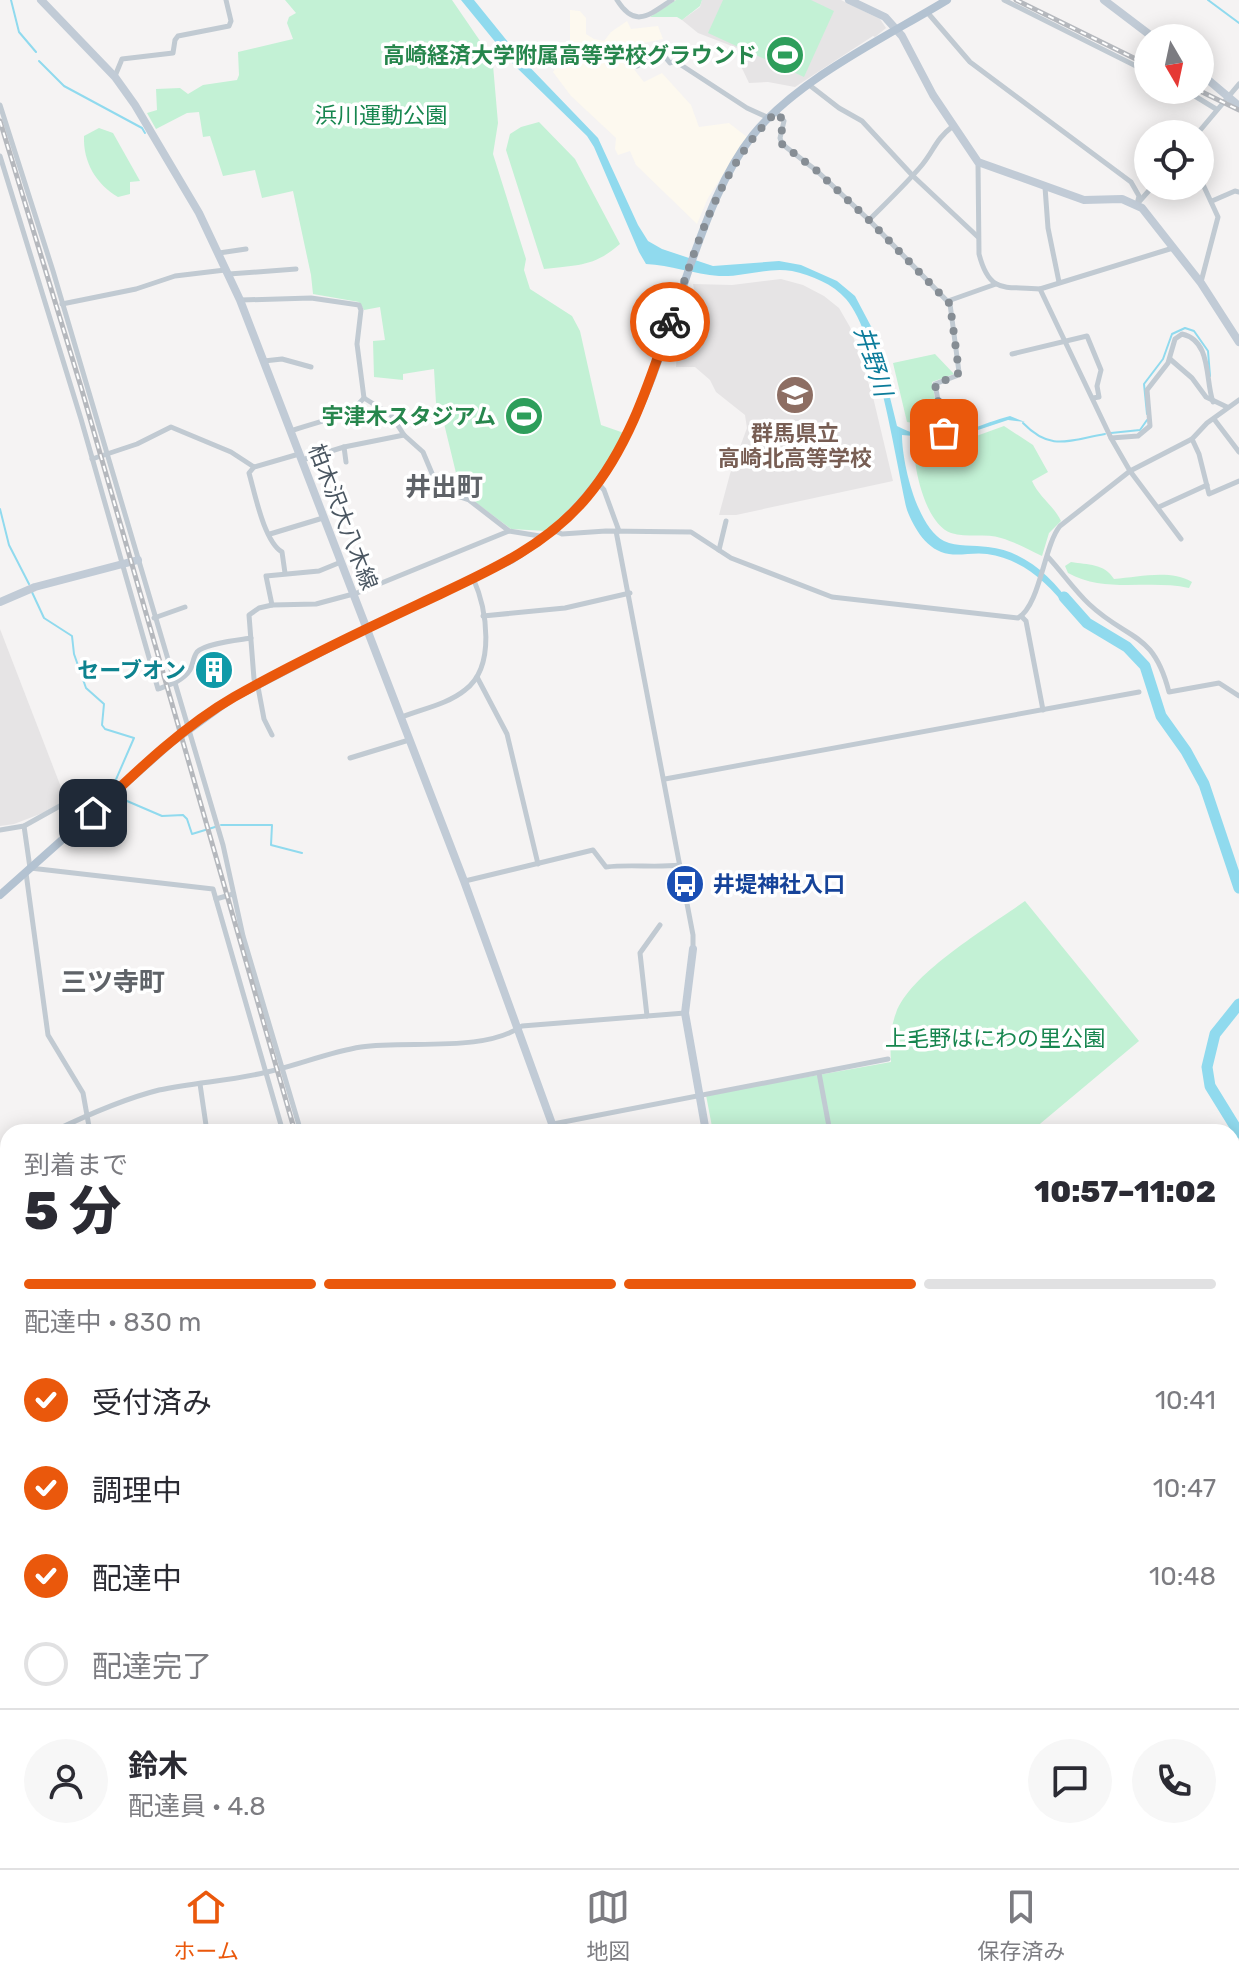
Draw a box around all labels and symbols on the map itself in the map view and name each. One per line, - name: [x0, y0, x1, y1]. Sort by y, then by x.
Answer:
- north arrow: [1134, 24, 1214, 104]
- sports icon: 高崎経済大学附属高等学校グラウンド: [764, 34, 806, 76]
- place label: 高崎経済大学附属高等学校グラウンド: [383, 42, 757, 69]
- park label: 浜川運動公園: [315, 102, 447, 129]
- courier: [630, 282, 710, 362]
- water label: 井野川: [849, 322, 898, 402]
- school or university icon: 群馬県立 高崎北高等学校: [774, 374, 816, 416]
- sports icon: 宇津木スタジアム: [503, 395, 545, 437]
- pin: [910, 399, 978, 467]
- place label: 宇津木スタジアム: [322, 403, 496, 430]
- place label: 群馬県立 高崎北高等学校: [718, 420, 872, 472]
- street label: 柏木沢大八木線: [303, 440, 383, 594]
- district label: 井出町: [405, 472, 483, 503]
- building icon: セーブオン: [193, 649, 235, 691]
- place label: セーブオン: [77, 657, 186, 684]
- pin: [59, 779, 127, 847]
- bus stop icon: 井堤神社入口: [664, 863, 706, 905]
- place label: 井堤神社入口: [713, 871, 845, 898]
- district label: 三ツ寺町: [61, 967, 165, 998]
- park label: 上毛野はにわの里公園: [885, 1025, 1105, 1052]

